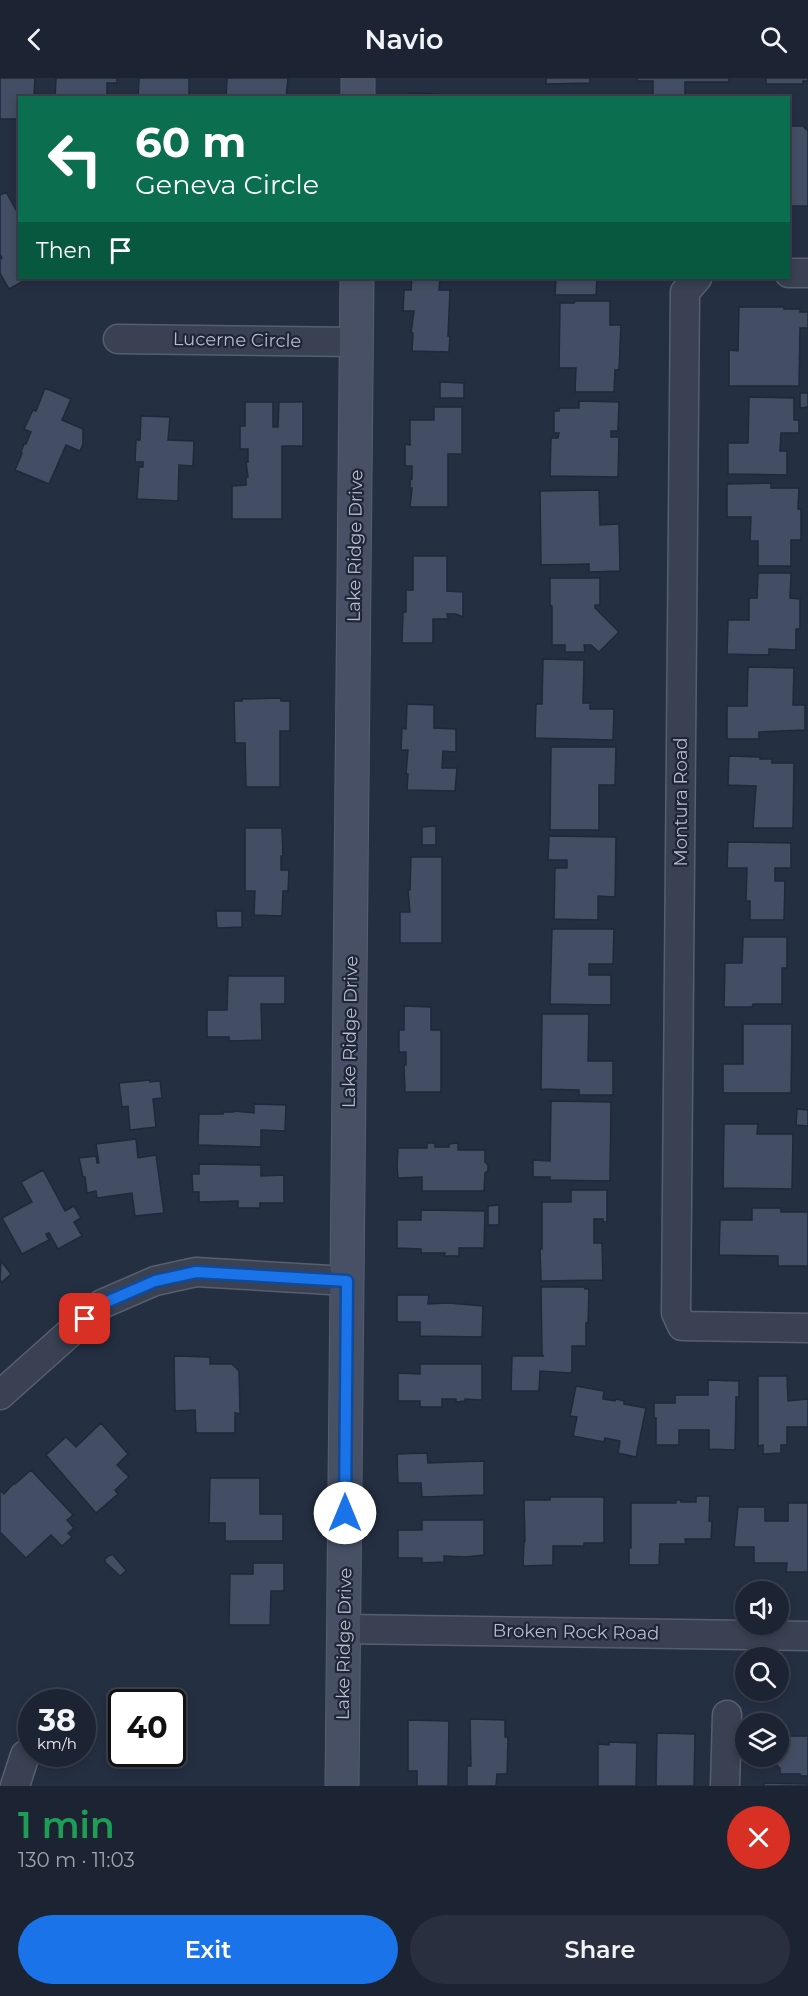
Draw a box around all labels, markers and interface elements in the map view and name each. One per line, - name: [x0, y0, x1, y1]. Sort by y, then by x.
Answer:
- icon: back: [18, 23, 51, 56]
- text: Navio: [365, 23, 443, 56]
- icon: search: [757, 23, 790, 56]
- text: 60 m: [135, 116, 246, 168]
- icon: left: [36, 120, 114, 198]
- text: Geneva Circle: [135, 168, 319, 201]
- icon: arrive: [104, 234, 137, 267]
- text: Then: [36, 237, 92, 264]
- street label: Lucerne Circle: [173, 328, 302, 352]
- street label: Lake Ridge Drive: [343, 470, 367, 622]
- street label: Montura Road: [670, 738, 692, 866]
- street label: Lake Ridge Drive: [338, 956, 362, 1108]
- pin: [59, 1293, 110, 1344]
- icon: arrive: [68, 1302, 101, 1335]
- position arrow: [313, 1481, 377, 1545]
- street label: Lake Ridge Drive: [332, 1568, 356, 1720]
- map controls: [735, 1581, 789, 1767]
- button: sound: [735, 1581, 789, 1635]
- street label: Broken Rock Road: [492, 1620, 660, 1644]
- button: search: [735, 1647, 789, 1701]
- speed limit sign: 40: [108, 1689, 186, 1767]
- text: 38: [38, 1702, 76, 1739]
- button: layers: [735, 1713, 789, 1767]
- text: km/h: [37, 1734, 77, 1753]
- text: 1 min: [18, 1803, 115, 1847]
- button: close: [727, 1806, 790, 1869]
- text: 130 m · 11:03: [18, 1848, 135, 1872]
- button: Exit: [18, 1915, 398, 1984]
- button: Share: [410, 1915, 790, 1984]

